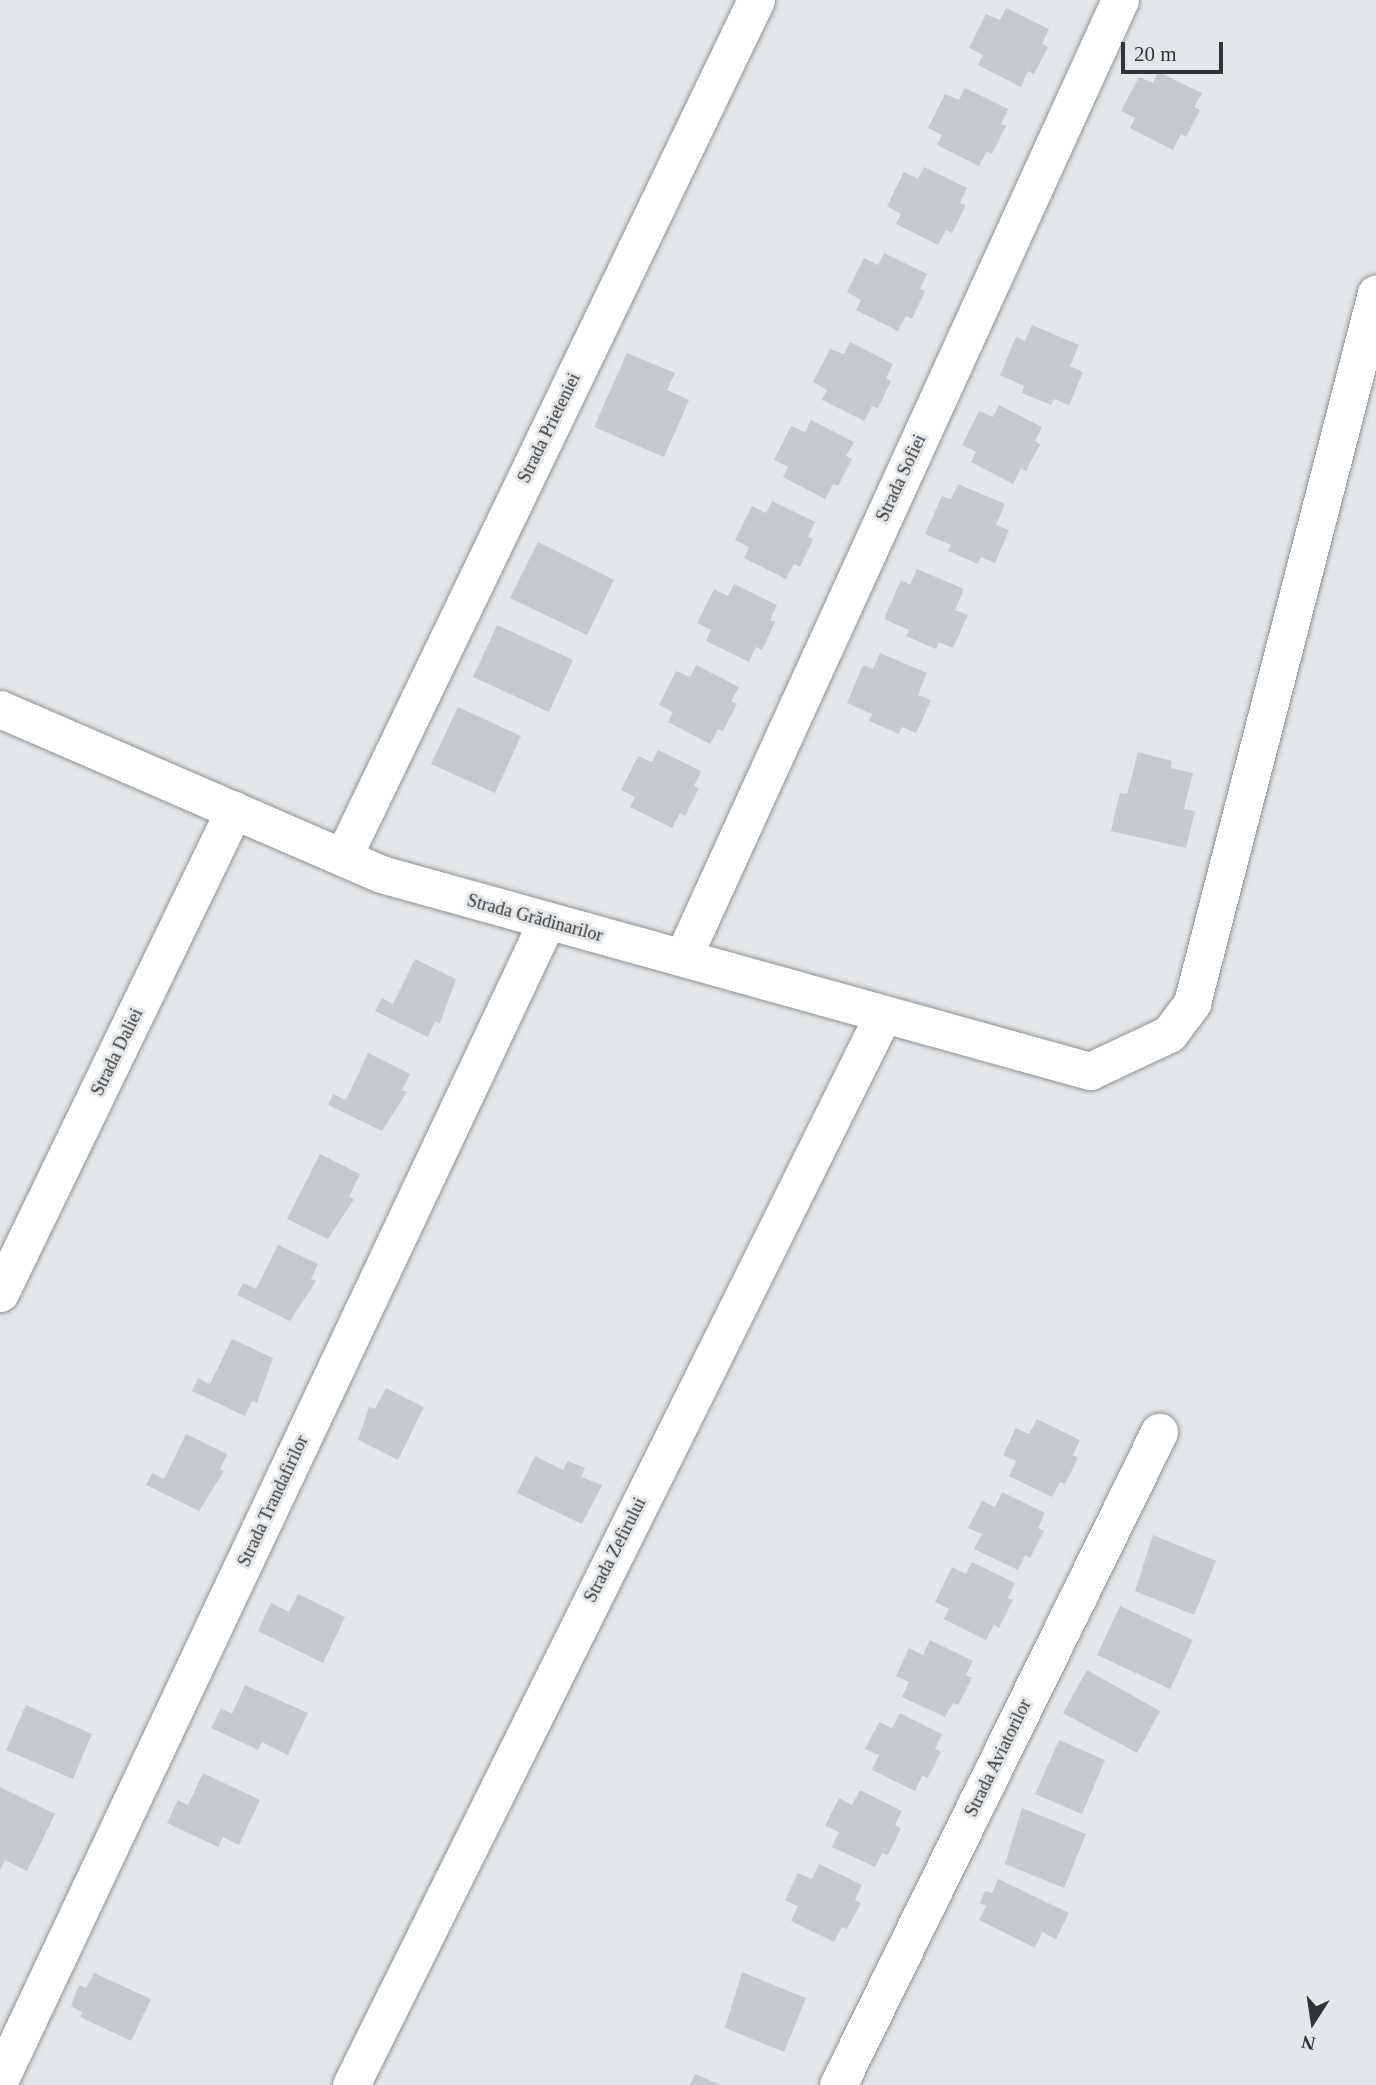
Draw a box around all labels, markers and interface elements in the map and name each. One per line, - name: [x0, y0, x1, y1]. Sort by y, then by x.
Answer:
- scale bar: [1124, 28, 1226, 72]
- text: 20 m: [1134, 42, 1177, 66]
- street label: Strada Prieteniei: [513, 370, 585, 486]
- street label: Strada Sofiei: [871, 431, 931, 525]
- street label: Strada Grădinarilor: [465, 890, 605, 946]
- street label: Strada Daliei: [87, 1005, 147, 1099]
- street label: Strada Trandafirilor: [233, 1432, 313, 1570]
- street label: Strada Zefirului: [579, 1494, 651, 1606]
- street label: Strada Aviatorilor: [960, 1695, 1036, 1821]
- north arrow: [1278, 1987, 1348, 2057]
- text: N: [1300, 2031, 1317, 2055]

